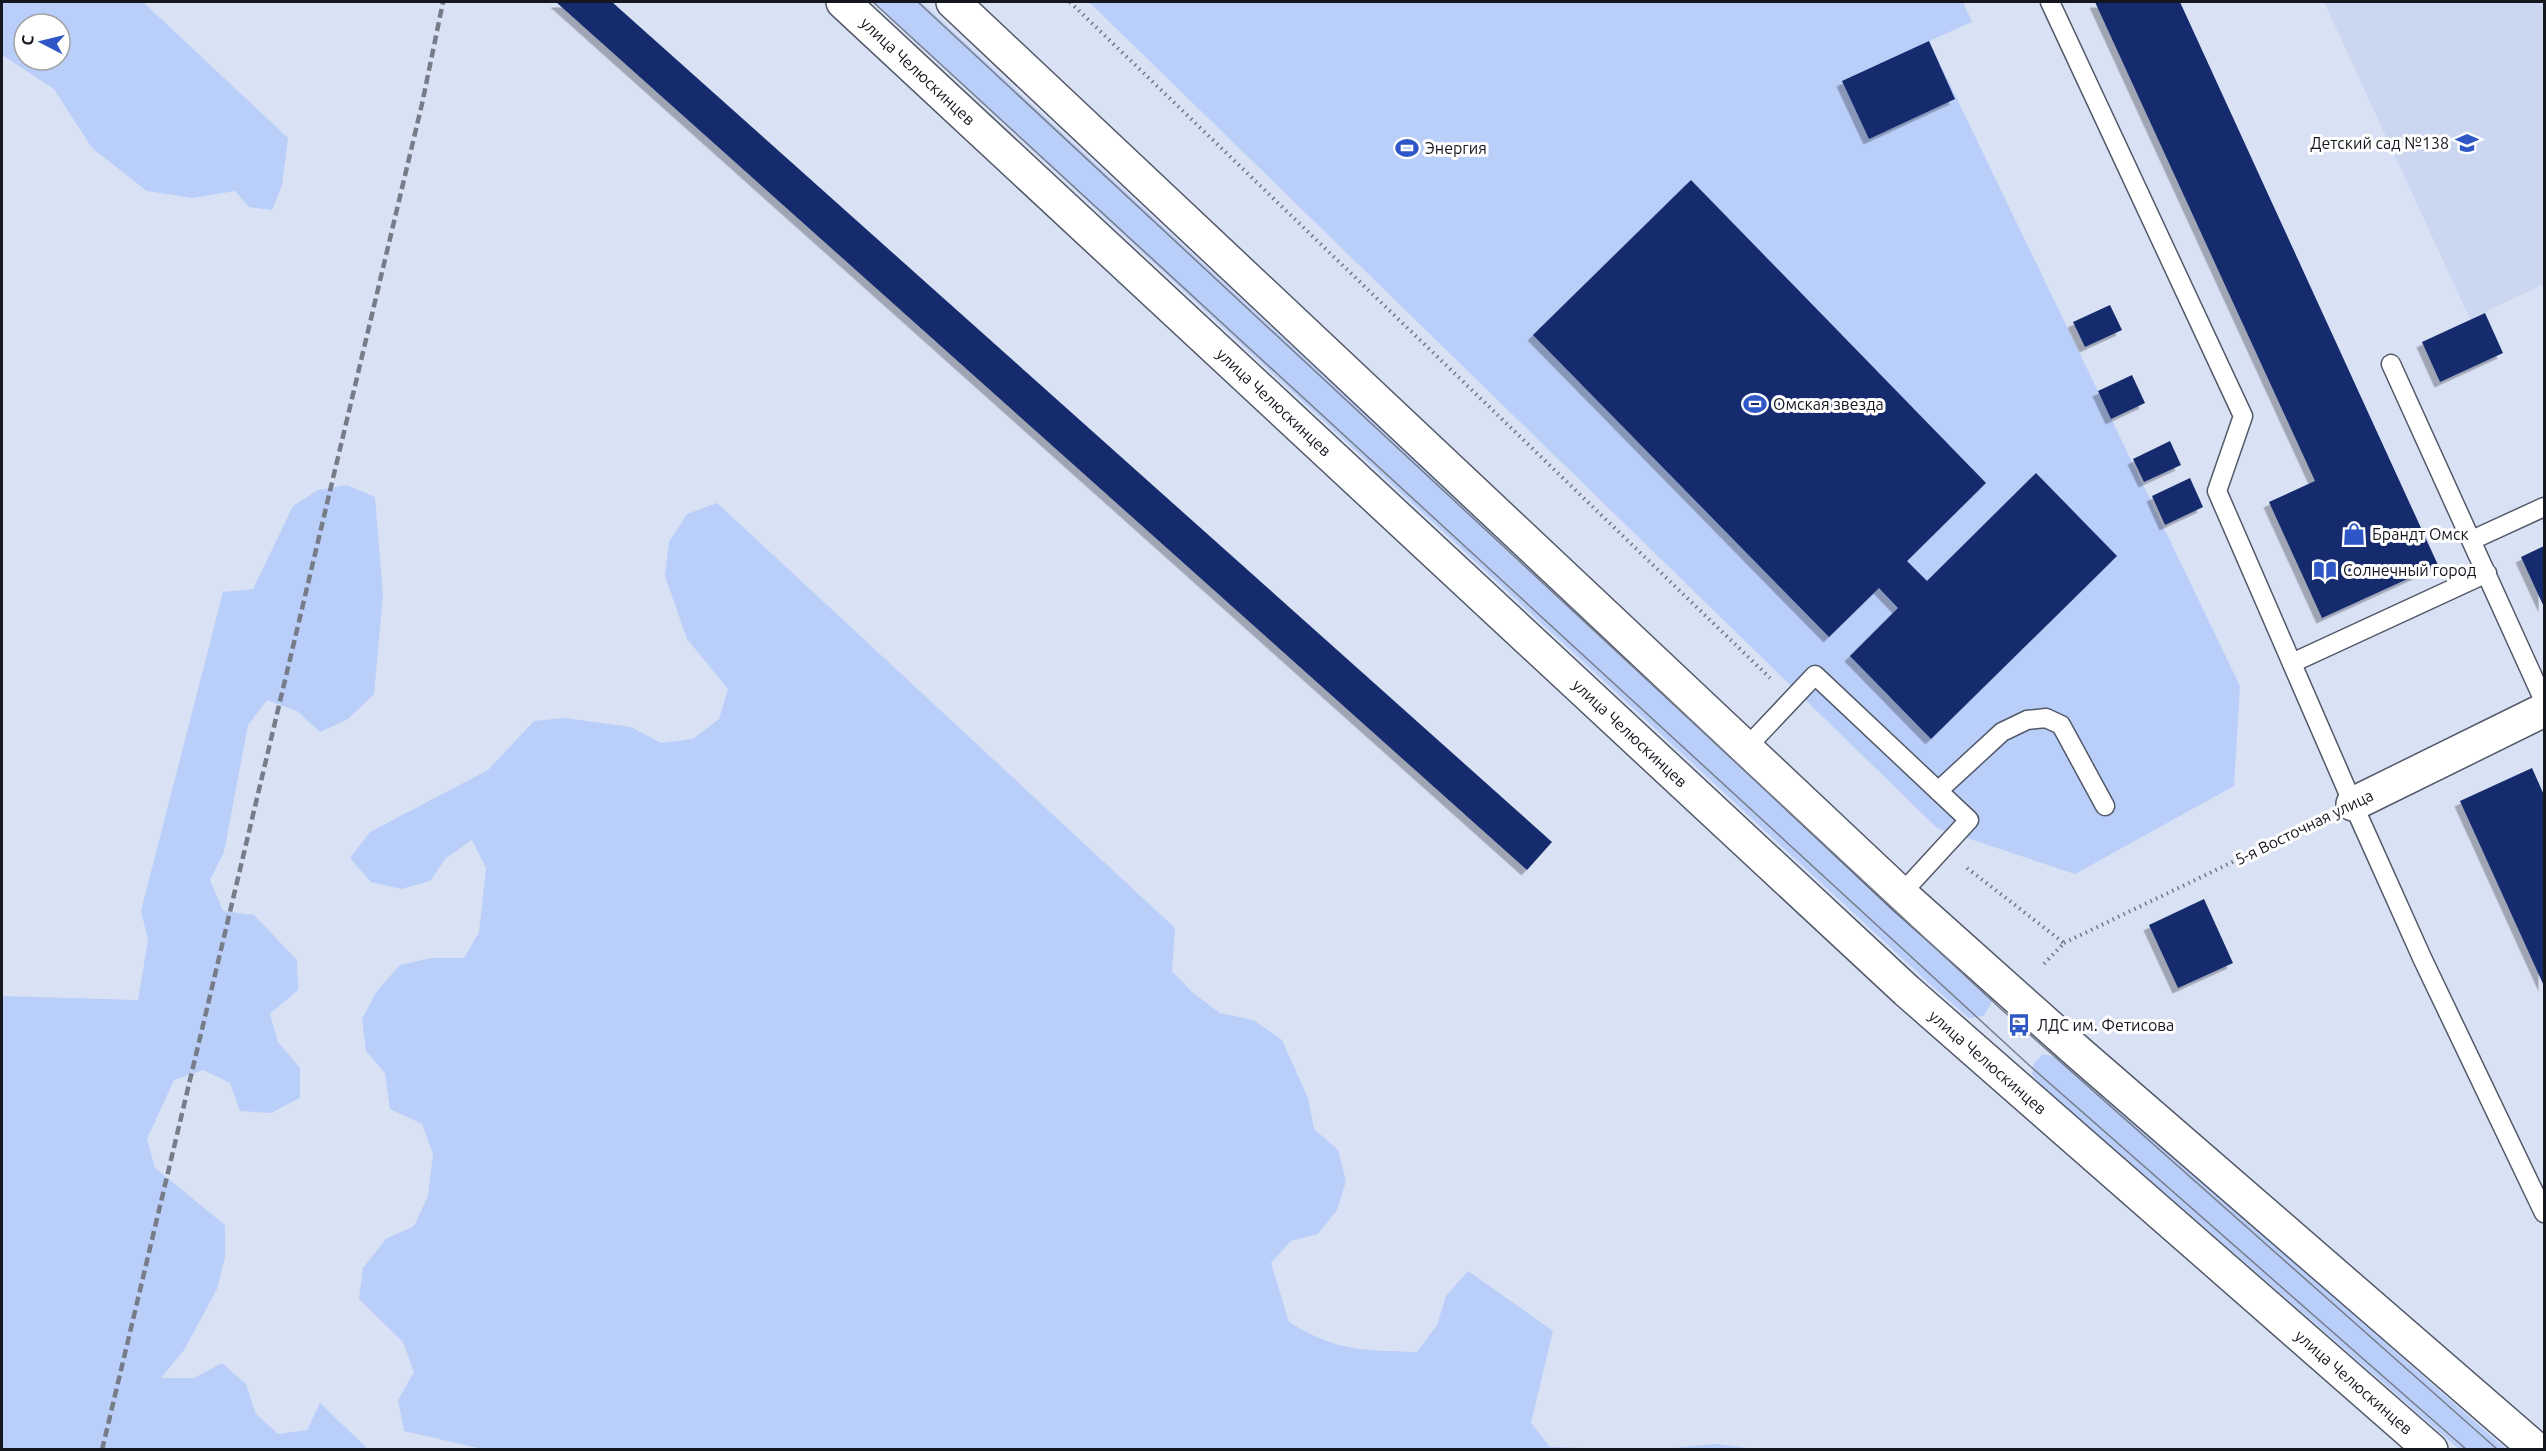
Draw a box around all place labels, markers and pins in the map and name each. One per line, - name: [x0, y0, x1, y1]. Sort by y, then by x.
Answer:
- school or university icon: Детский сад №138: [2454, 130, 2480, 156]
- place label: Детский сад №138: [2310, 134, 2449, 152]
- sports icon: Энергия: [1394, 135, 1420, 161]
- place label: Энергия: [1425, 139, 1487, 157]
- sports icon: Омская звезда: [1742, 391, 1768, 417]
- place label: Омская звезда: [1773, 395, 1884, 413]
- shop icon: Брандт Омск: [2341, 521, 2367, 547]
- place label: Брандт Омск: [2372, 525, 2469, 543]
- library icon: Солнечный город: [2312, 557, 2338, 583]
- place label: Солнечный город: [2343, 561, 2476, 579]
- bus stop icon: ЛДС им. Фетисова: [2006, 1012, 2032, 1038]
- place label: ЛДС им. Фетисова: [2037, 1016, 2174, 1034]

